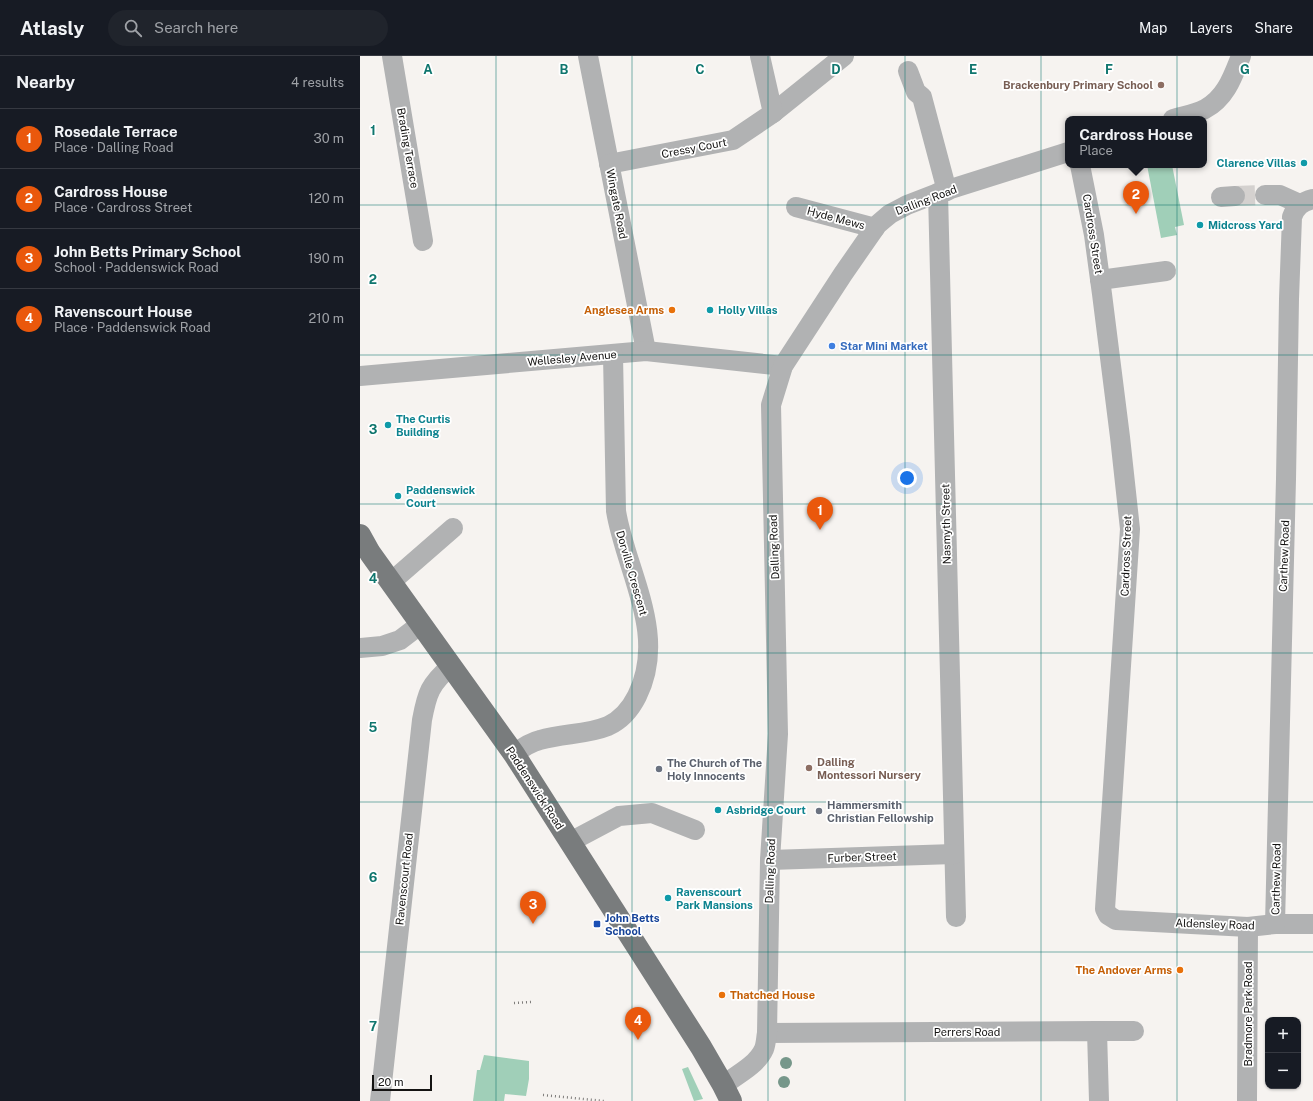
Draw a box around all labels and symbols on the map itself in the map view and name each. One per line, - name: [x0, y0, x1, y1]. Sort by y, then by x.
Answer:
- text: A: [423, 62, 433, 77]
- text: B: [560, 62, 569, 77]
- text: C: [695, 62, 705, 77]
- text: D: [831, 62, 841, 77]
- text: E: [969, 62, 977, 77]
- text: F: [1105, 62, 1113, 77]
- text: G: [1240, 62, 1250, 77]
- place label: Brackenbury Primary School: [1003, 79, 1153, 91]
- marker: Brackenbury Primary School: [1156, 80, 1166, 90]
- street label: Brading Terrace: [395, 107, 421, 189]
- text: 1: [370, 123, 376, 138]
- street label: Cressy Court: [660, 136, 728, 160]
- place label: Clarence Villas: [1217, 157, 1296, 169]
- marker: Clarence Villas: [1299, 158, 1309, 168]
- street label: Wingate Road: [604, 168, 630, 240]
- pin: 2: [1123, 181, 1149, 214]
- street label: Dalling Road: [894, 183, 958, 217]
- street label: Cardross Street: [1081, 193, 1105, 275]
- street label: Hyde Mews: [806, 205, 867, 232]
- place label: Midcross Yard: [1208, 219, 1282, 231]
- marker: Midcross Yard: [1195, 220, 1205, 230]
- text: 2: [369, 272, 377, 287]
- place label: Anglesea Arms: [584, 304, 664, 316]
- place label: Holly Villas: [718, 304, 778, 316]
- marker: Anglesea Arms: [667, 305, 677, 315]
- marker: Holly Villas: [705, 305, 715, 315]
- place label: Star Mini Market: [840, 340, 928, 352]
- marker: Star Mini Market: [827, 341, 837, 351]
- street label: Wellesley Avenue: [527, 348, 617, 368]
- place label: The Curtis Building: [396, 413, 451, 438]
- marker: The Curtis Building: [383, 420, 393, 430]
- text: 3: [369, 422, 378, 437]
- your location: [897, 468, 917, 488]
- place label: Paddenswick Court: [406, 484, 476, 509]
- street label: Nasmyth Street: [939, 484, 953, 564]
- marker: Paddenswick Court: [393, 491, 403, 501]
- pin: 1: [807, 497, 833, 530]
- street label: Dalling Road: [767, 514, 781, 580]
- street label: Cardross Street: [1119, 515, 1133, 597]
- street label: Carthew Road: [1277, 520, 1291, 592]
- street label: Dorville Crescent: [614, 529, 650, 617]
- text: 4: [369, 571, 378, 586]
- text: 5: [369, 720, 378, 735]
- street label: Paddenswick Road: [504, 744, 566, 832]
- place label: Dalling Montessori Nursery: [817, 756, 922, 781]
- place label: The Church of The Holy Innocents: [667, 757, 762, 782]
- marker: Dalling Montessori Nursery: [804, 763, 814, 773]
- marker: The Church of The Holy Innocents: [654, 764, 664, 774]
- place label: Hammersmith Christian Fellowship: [827, 799, 934, 824]
- place label: Asbridge Court: [726, 804, 806, 816]
- marker: Asbridge Court: [713, 805, 723, 815]
- marker: Hammersmith Christian Fellowship: [814, 806, 824, 816]
- street label: Ravenscourt Road: [393, 832, 415, 926]
- street label: Dalling Road: [763, 838, 777, 904]
- street label: Carthew Road: [1269, 843, 1283, 915]
- street label: Furber Street: [827, 850, 897, 864]
- text: 6: [369, 870, 378, 885]
- place label: Ravenscourt Park Mansions: [676, 886, 753, 911]
- pin: 3: [520, 891, 546, 924]
- marker: Ravenscourt Park Mansions: [663, 893, 673, 903]
- place label: John Betts School: [605, 912, 660, 937]
- street label: Aldensley Road: [1175, 917, 1255, 931]
- marker: John Betts School: [592, 919, 602, 929]
- street label: Bradmore Park Road: [1242, 961, 1254, 1067]
- place label: The Andover Arms: [1076, 964, 1172, 976]
- marker: The Andover Arms: [1175, 965, 1185, 975]
- place label: Thatched House: [730, 989, 815, 1001]
- marker: Thatched House: [717, 990, 727, 1000]
- pin: 4: [625, 1007, 651, 1040]
- text: 7: [369, 1019, 377, 1034]
- street label: Perrers Road: [934, 1026, 1000, 1038]
- scale bar: [372, 1073, 432, 1092]

